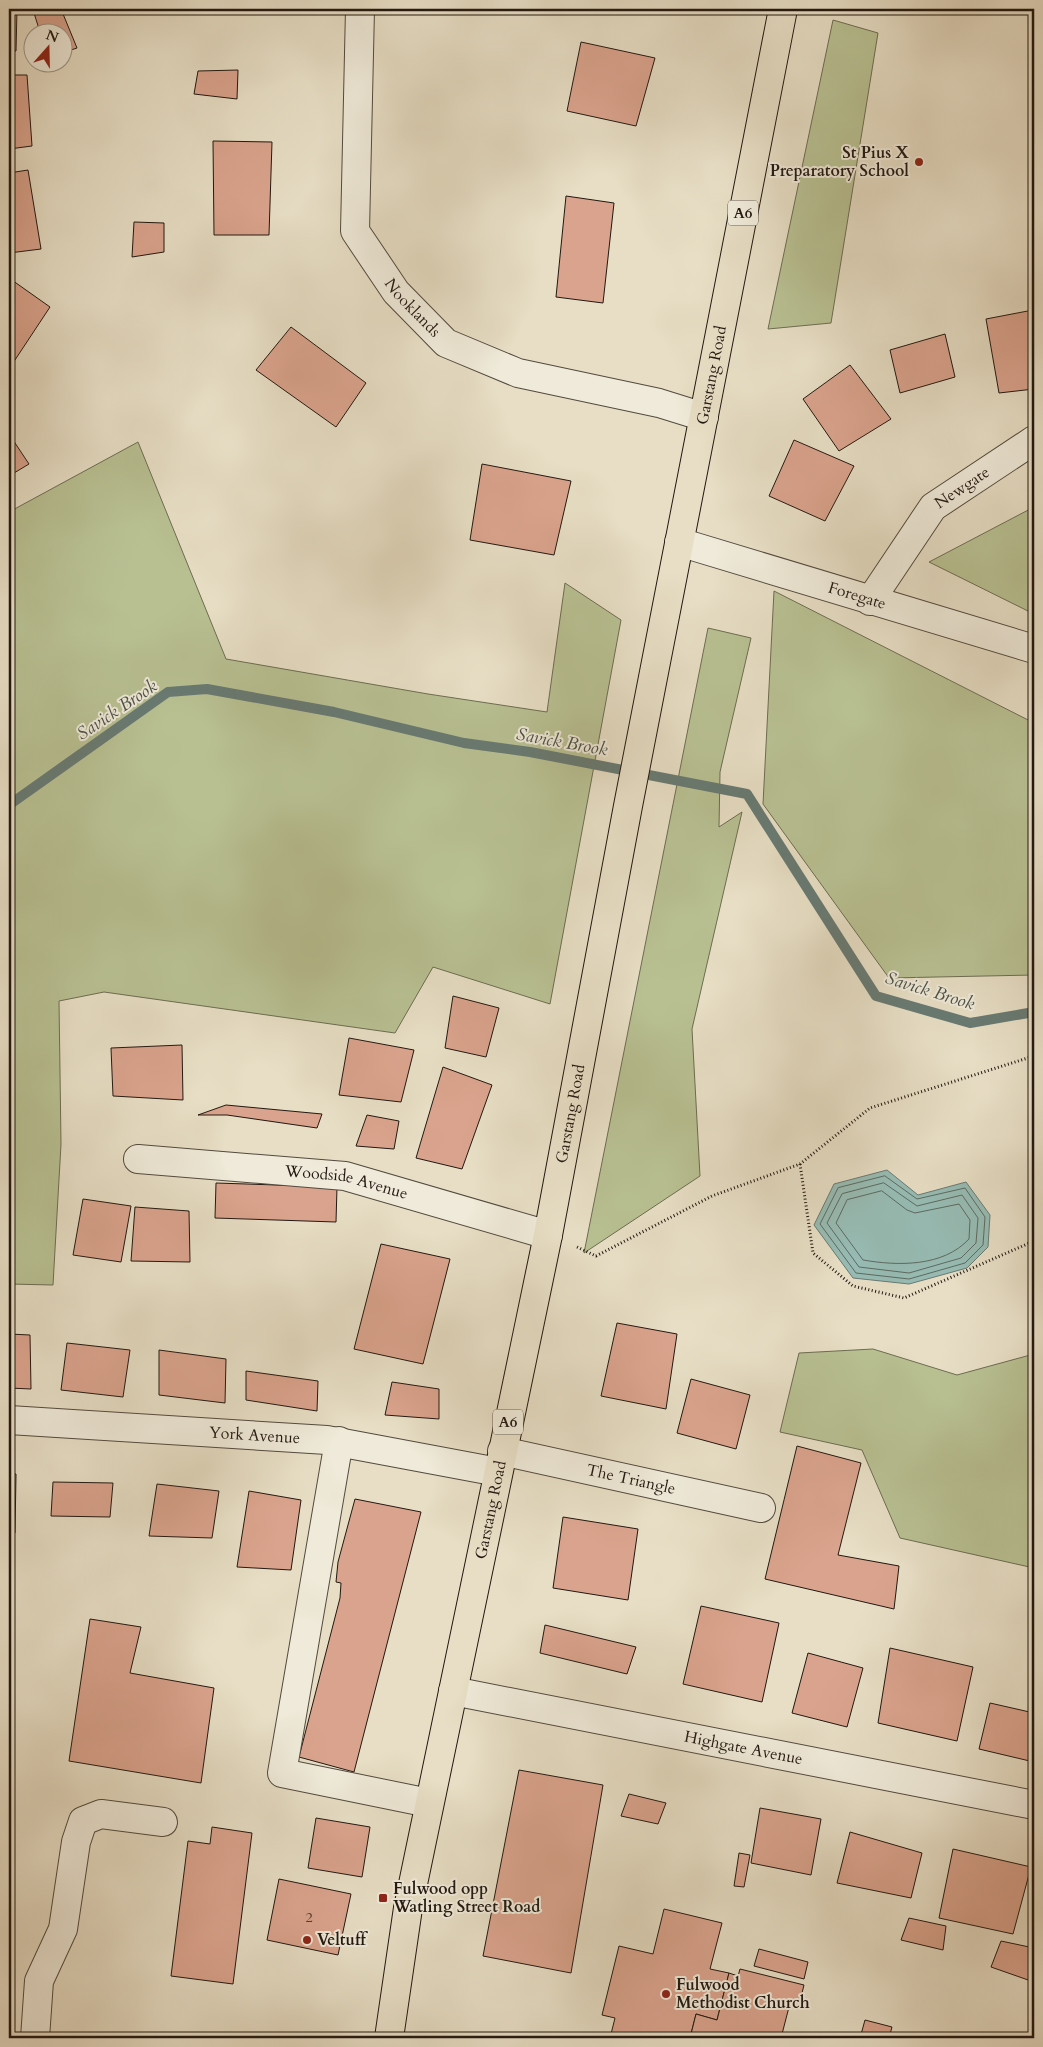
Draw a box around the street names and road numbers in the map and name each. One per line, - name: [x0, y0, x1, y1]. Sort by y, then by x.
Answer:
- road number: A6: [728, 200, 758, 226]
- street label: Nooklands: [379, 274, 445, 342]
- street label: Garstang Road: [691, 323, 732, 427]
- street label: Newgate: [930, 461, 994, 514]
- street label: Foregate: [826, 577, 889, 615]
- street label: Garstang Road: [551, 1062, 591, 1165]
- street label: Woodside Avenue: [283, 1160, 410, 1205]
- road number: A6: [493, 1410, 523, 1434]
- street label: York Avenue: [208, 1422, 301, 1449]
- street label: Garstang Road: [470, 1458, 512, 1561]
- street label: The Triangle: [584, 1459, 677, 1500]
- street label: Highgate Avenue: [682, 1726, 804, 1770]

